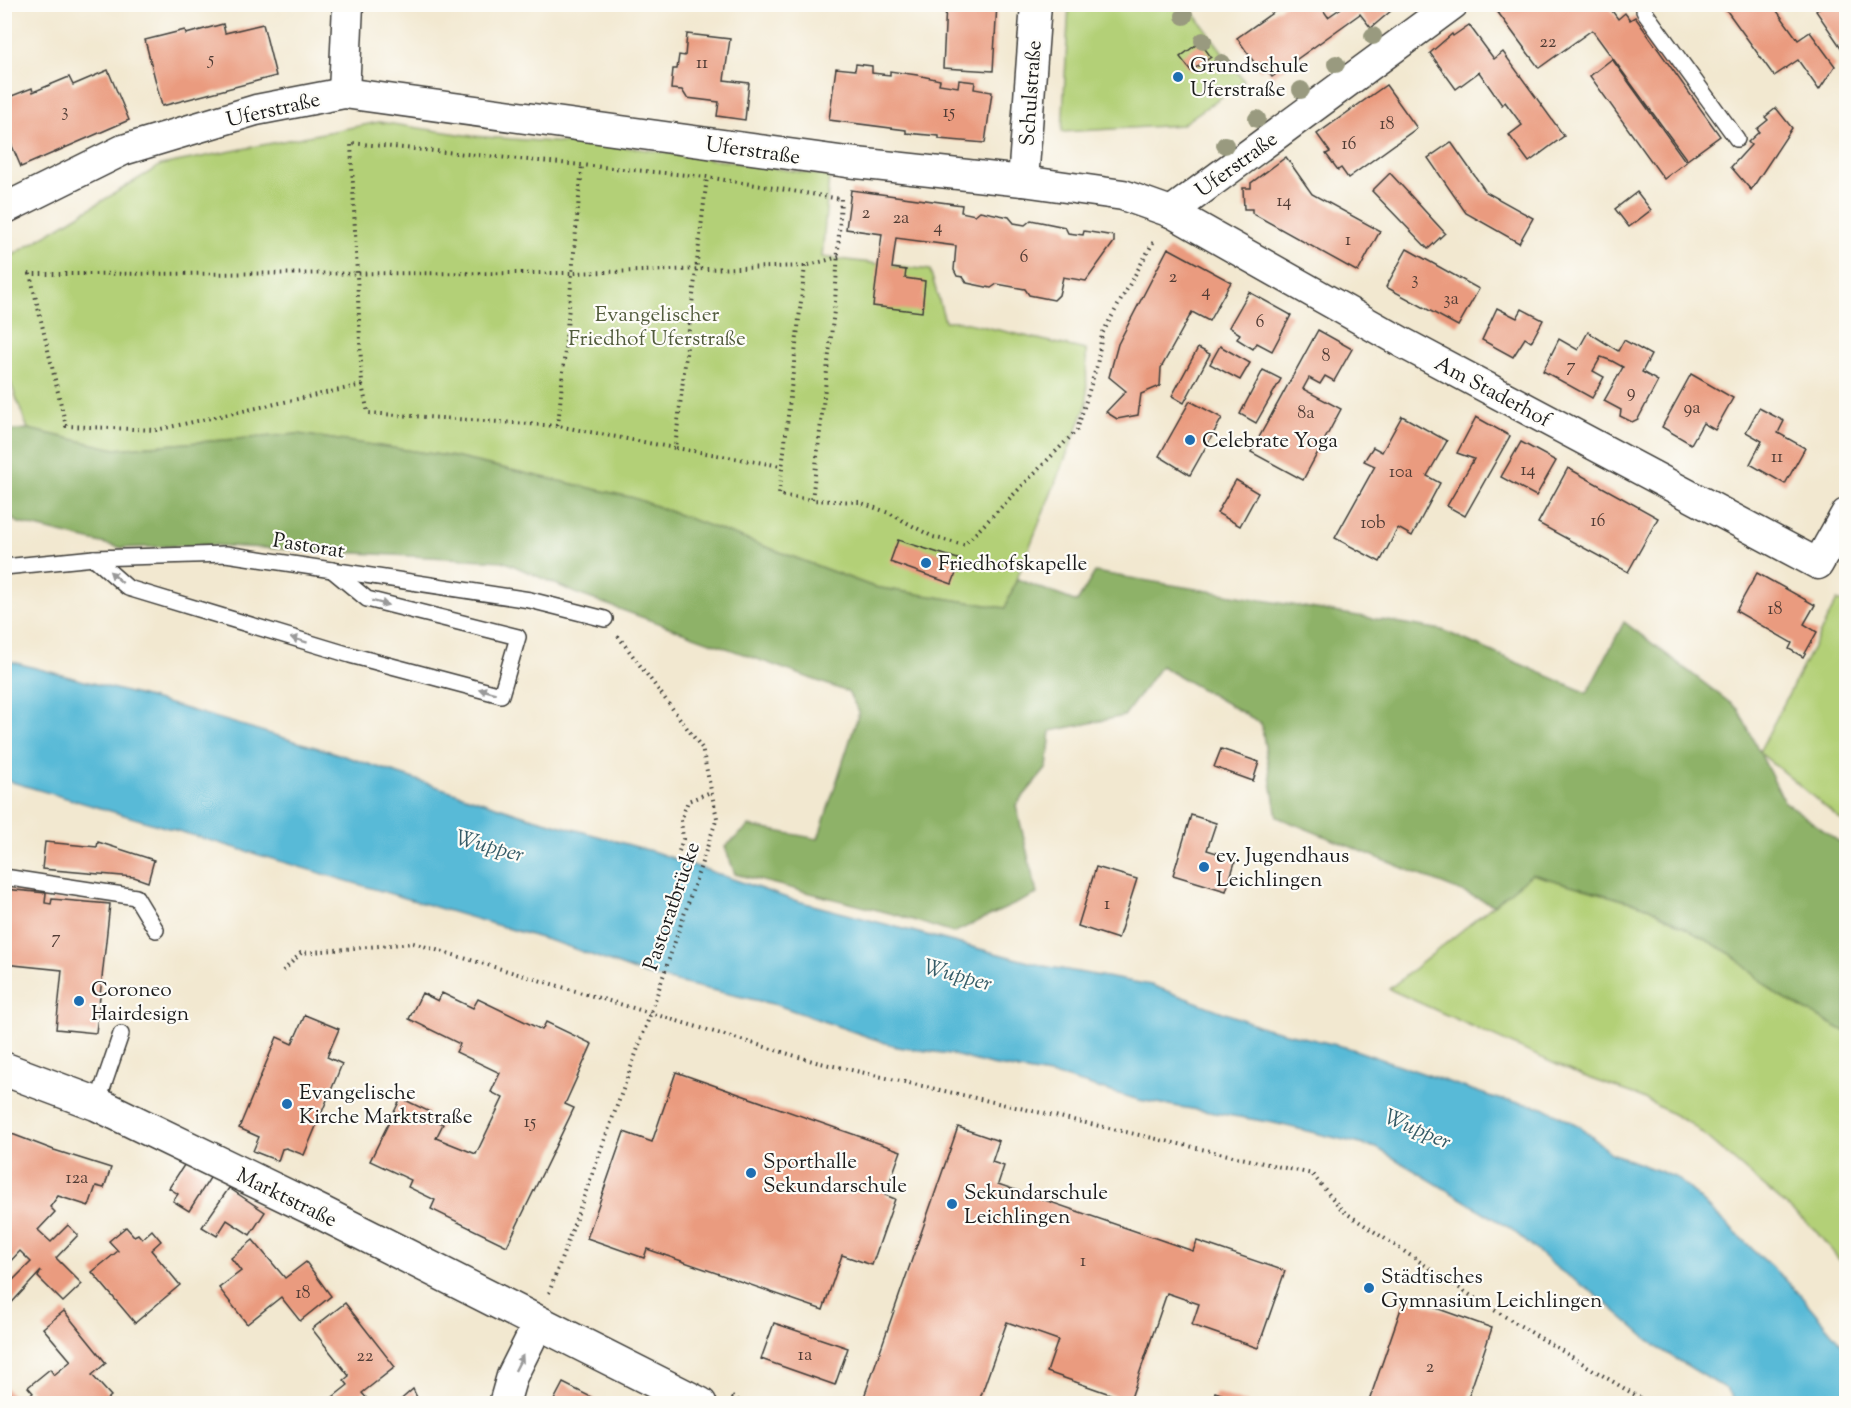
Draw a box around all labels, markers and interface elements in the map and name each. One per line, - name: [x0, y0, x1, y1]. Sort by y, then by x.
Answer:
- house number: 22: [1540, 30, 1557, 56]
- street label: Schulstraße: [1013, 39, 1051, 147]
- house number: 5: [207, 47, 214, 73]
- house number: 11: [696, 51, 708, 77]
- place label: Grundschule Uferstraße: [1190, 52, 1309, 106]
- marker: Grundschule Uferstraße: [1171, 70, 1185, 84]
- street label: Uferstraße: [224, 86, 323, 136]
- house number: 3: [61, 99, 69, 125]
- house number: 15: [943, 100, 955, 126]
- house number: 18: [1379, 112, 1395, 138]
- street label: Uferstraße: [1190, 125, 1285, 206]
- street label: Uferstraße: [703, 130, 802, 173]
- house number: 16: [1341, 132, 1357, 158]
- house number: 14: [1276, 189, 1292, 215]
- house number: 2: [862, 201, 871, 227]
- house number: 2a: [893, 206, 909, 232]
- house number: 4: [933, 215, 943, 241]
- house number: 1: [1345, 228, 1351, 254]
- house number: 6: [1020, 245, 1029, 271]
- house number: 2: [1169, 265, 1178, 291]
- house number: 3: [1411, 267, 1419, 293]
- house number: 4: [1201, 279, 1211, 305]
- house number: 3a: [1443, 287, 1459, 313]
- park label: Evangelischer Friedhof Uferstraße: [568, 301, 746, 355]
- house number: 6: [1256, 310, 1265, 336]
- house number: 8: [1322, 344, 1331, 370]
- street label: Am Staderhof: [1428, 349, 1557, 437]
- house number: 7: [1566, 354, 1576, 380]
- house number: 9: [1627, 380, 1636, 406]
- house number: 9a: [1683, 396, 1701, 422]
- house number: 8a: [1297, 401, 1315, 427]
- place label: Celebrate Yoga: [1202, 427, 1338, 457]
- marker: Celebrate Yoga: [1183, 433, 1197, 447]
- house number: 11: [1771, 445, 1783, 471]
- house number: 14: [1520, 458, 1536, 484]
- house number: 10a: [1389, 460, 1413, 486]
- house number: 16: [1590, 509, 1606, 535]
- house number: 10b: [1360, 511, 1386, 537]
- street label: Pastorat: [270, 526, 347, 567]
- place label: Friedhofskapelle: [938, 550, 1087, 580]
- marker: Friedhofskapelle: [919, 556, 933, 570]
- one-way arrow: [109, 571, 124, 584]
- house number: 18: [1767, 597, 1783, 623]
- one-way arrow: [371, 598, 389, 608]
- one-way arrow: [290, 635, 308, 644]
- one-way arrow: [478, 686, 496, 695]
- water label: Wupper: [451, 823, 527, 872]
- street label: Pastoratbrücke: [637, 838, 709, 975]
- place label: ev. Jugendhaus Leichlingen: [1216, 842, 1349, 896]
- marker: ev. Jugendhaus Leichlingen: [1197, 860, 1211, 874]
- house number: 1: [1104, 892, 1110, 918]
- house number: 7: [51, 926, 61, 952]
- water label: Wupper: [919, 952, 995, 1001]
- place label: Coroneo Hairdesign: [91, 976, 189, 1030]
- marker: Coroneo Hairdesign: [72, 994, 86, 1008]
- place label: Evangelische Kirche Marktstraße: [299, 1079, 472, 1133]
- marker: Evangelische Kirche Marktstraße: [280, 1097, 294, 1111]
- water label: Wupper: [1378, 1102, 1455, 1159]
- house number: 15: [524, 1110, 536, 1136]
- place label: Sporthalle Sekundarschule: [763, 1148, 907, 1202]
- street label: Marktstraße: [231, 1161, 342, 1236]
- house number: 12a: [66, 1166, 88, 1192]
- marker: Sporthalle Sekundarschule: [744, 1166, 758, 1180]
- place label: Sekundarschule Leichlingen: [964, 1179, 1108, 1233]
- marker: Sekundarschule Leichlingen: [945, 1197, 959, 1211]
- house number: 1: [1080, 1249, 1086, 1275]
- place label: Städtisches Gymnasium Leichlingen: [1381, 1263, 1603, 1317]
- house number: 18: [295, 1281, 311, 1307]
- marker: Städtisches Gymnasium Leichlingen: [1362, 1281, 1376, 1295]
- house number: 1a: [798, 1343, 812, 1369]
- house number: 22: [357, 1344, 374, 1370]
- one-way arrow: [514, 1354, 523, 1371]
- house number: 2: [1426, 1355, 1435, 1381]

